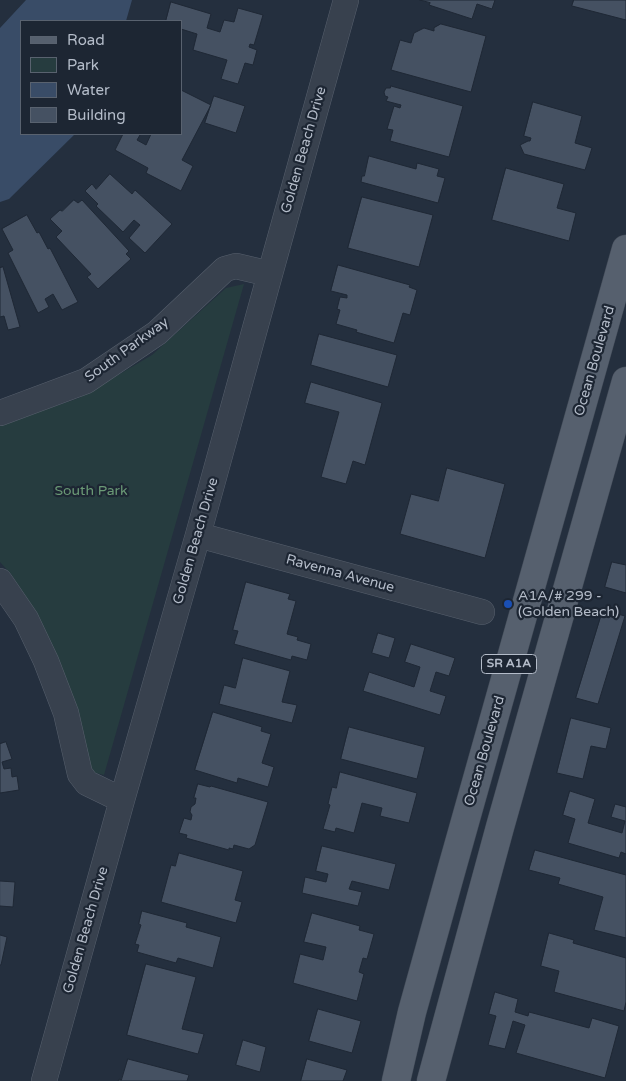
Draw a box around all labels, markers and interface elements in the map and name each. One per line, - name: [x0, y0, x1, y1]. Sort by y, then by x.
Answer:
- legend: [20, 20, 182, 135]
- text: Road: [67, 31, 105, 49]
- text: Park: [67, 56, 99, 74]
- text: Water: [67, 81, 110, 99]
- street label: Golden Beach Drive: [278, 85, 330, 215]
- text: Building: [67, 106, 126, 124]
- street label: Ocean Boulevard: [571, 304, 619, 418]
- street label: South Parkway: [82, 314, 172, 386]
- street label: Golden Beach Drive: [170, 476, 222, 606]
- park label: South Park: [54, 483, 128, 499]
- street label: Ravenna Avenue: [284, 551, 396, 597]
- place label: A1A/# 299 - (Golden Beach): [518, 588, 619, 620]
- marker: A1A/# 299 - (Golden Beach): [502, 598, 514, 610]
- road number: SR A1A: [482, 654, 536, 674]
- street label: Ocean Boulevard: [461, 694, 509, 808]
- street label: Golden Beach Drive: [60, 865, 112, 995]

